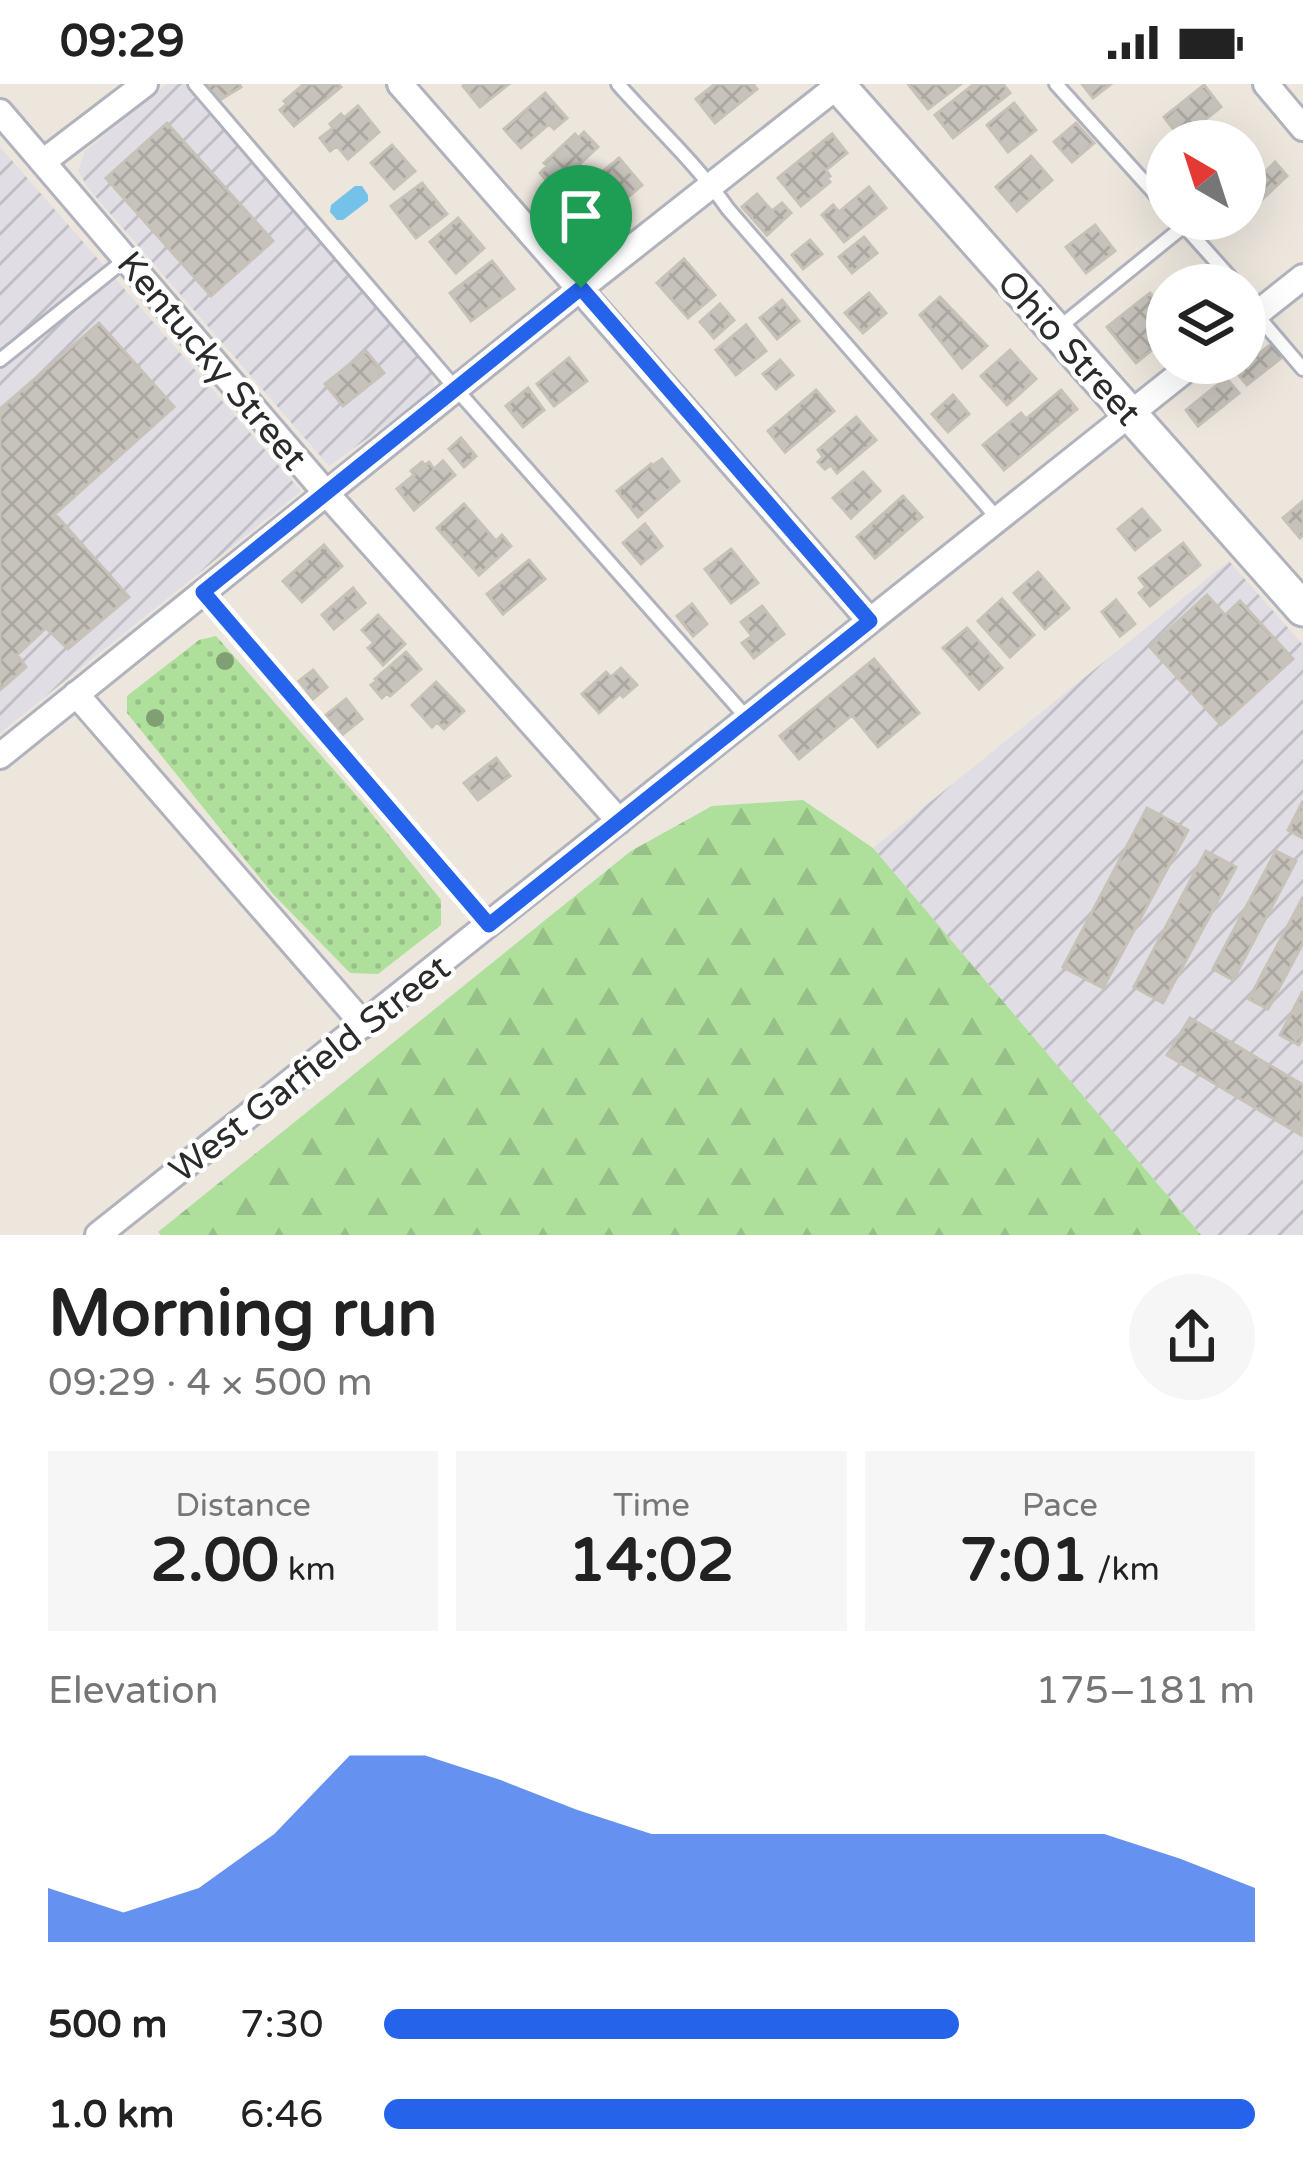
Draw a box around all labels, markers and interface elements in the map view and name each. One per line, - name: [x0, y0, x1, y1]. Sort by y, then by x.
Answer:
- text: 09:29: [60, 15, 185, 69]
- north arrow: [1146, 120, 1266, 240]
- map controls: [1146, 120, 1266, 384]
- pin: [530, 165, 632, 288]
- icon: arrive: [548, 183, 614, 249]
- street label: Kentucky Street: [108, 243, 316, 479]
- street label: Ohio Street: [988, 262, 1150, 434]
- button: layers: [1146, 264, 1266, 384]
- street label: West Garfield Street: [161, 946, 459, 1192]
- text: Morning run: [48, 1274, 438, 1354]
- button: share: [1129, 1274, 1255, 1400]
- text: 09:29 · 4 × 500 m: [48, 1359, 373, 1406]
- text: Distance: [175, 1486, 311, 1525]
- text: Time: [613, 1486, 690, 1525]
- text: Pace: [1022, 1486, 1098, 1525]
- text: 2.00: [150, 1525, 279, 1597]
- text: 14:02: [568, 1525, 735, 1597]
- text: 7:01: [960, 1525, 1088, 1597]
- text: km: [279, 1550, 336, 1589]
- text: /km: [1088, 1550, 1160, 1589]
- text: Elevation: [48, 1667, 218, 1714]
- text: 175–181 m: [1035, 1667, 1255, 1714]
- text: 500 m: [48, 2001, 167, 2048]
- text: 7:30: [240, 2001, 324, 2048]
- text: 1.0 km: [48, 2091, 174, 2138]
- text: 6:46: [240, 2091, 324, 2138]

